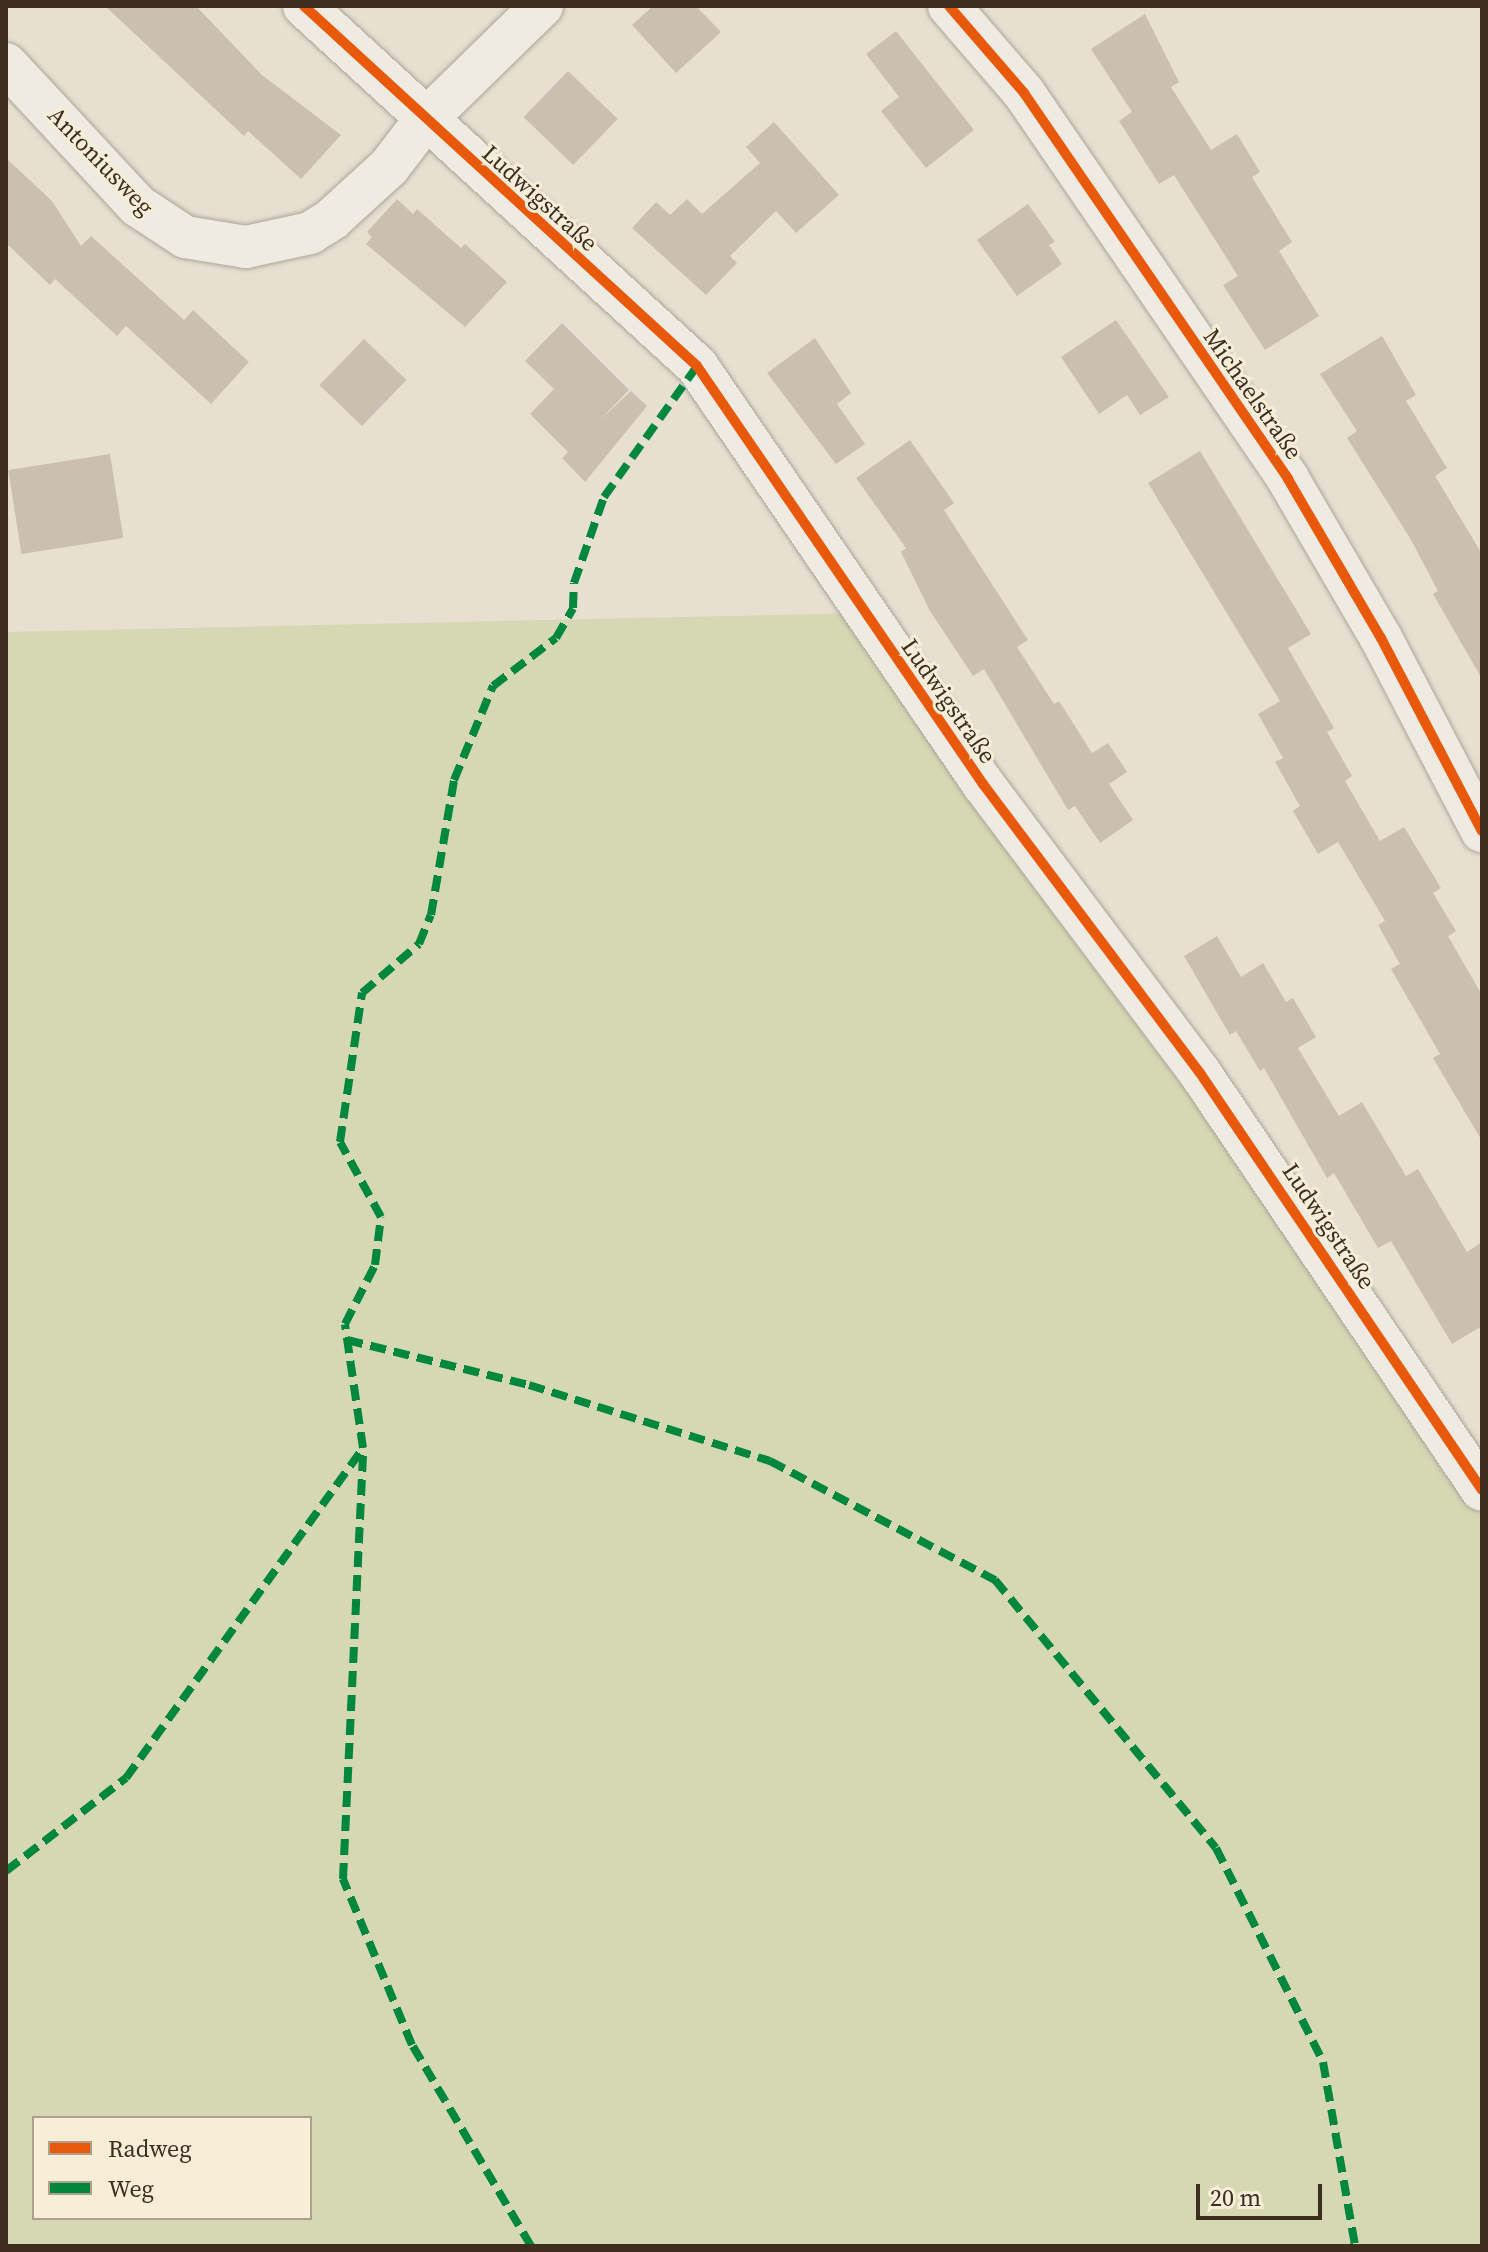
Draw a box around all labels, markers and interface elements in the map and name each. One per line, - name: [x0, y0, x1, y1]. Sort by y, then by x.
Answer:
- street label: Antoniusweg: [42, 101, 160, 221]
- street label: Ludwigstraße: [476, 139, 604, 257]
- street label: Michaelstraße: [1197, 323, 1309, 465]
- street label: Ludwigstraße: [895, 633, 1003, 769]
- street label: Ludwigstraße: [1276, 1158, 1382, 1294]
- legend: [32, 2116, 312, 2220]
- text: Radweg: [108, 2132, 192, 2165]
- scale bar: [1200, 2168, 1326, 2218]
- text: Weg: [108, 2172, 154, 2205]
- text: 20 m: [1210, 2181, 1261, 2214]

